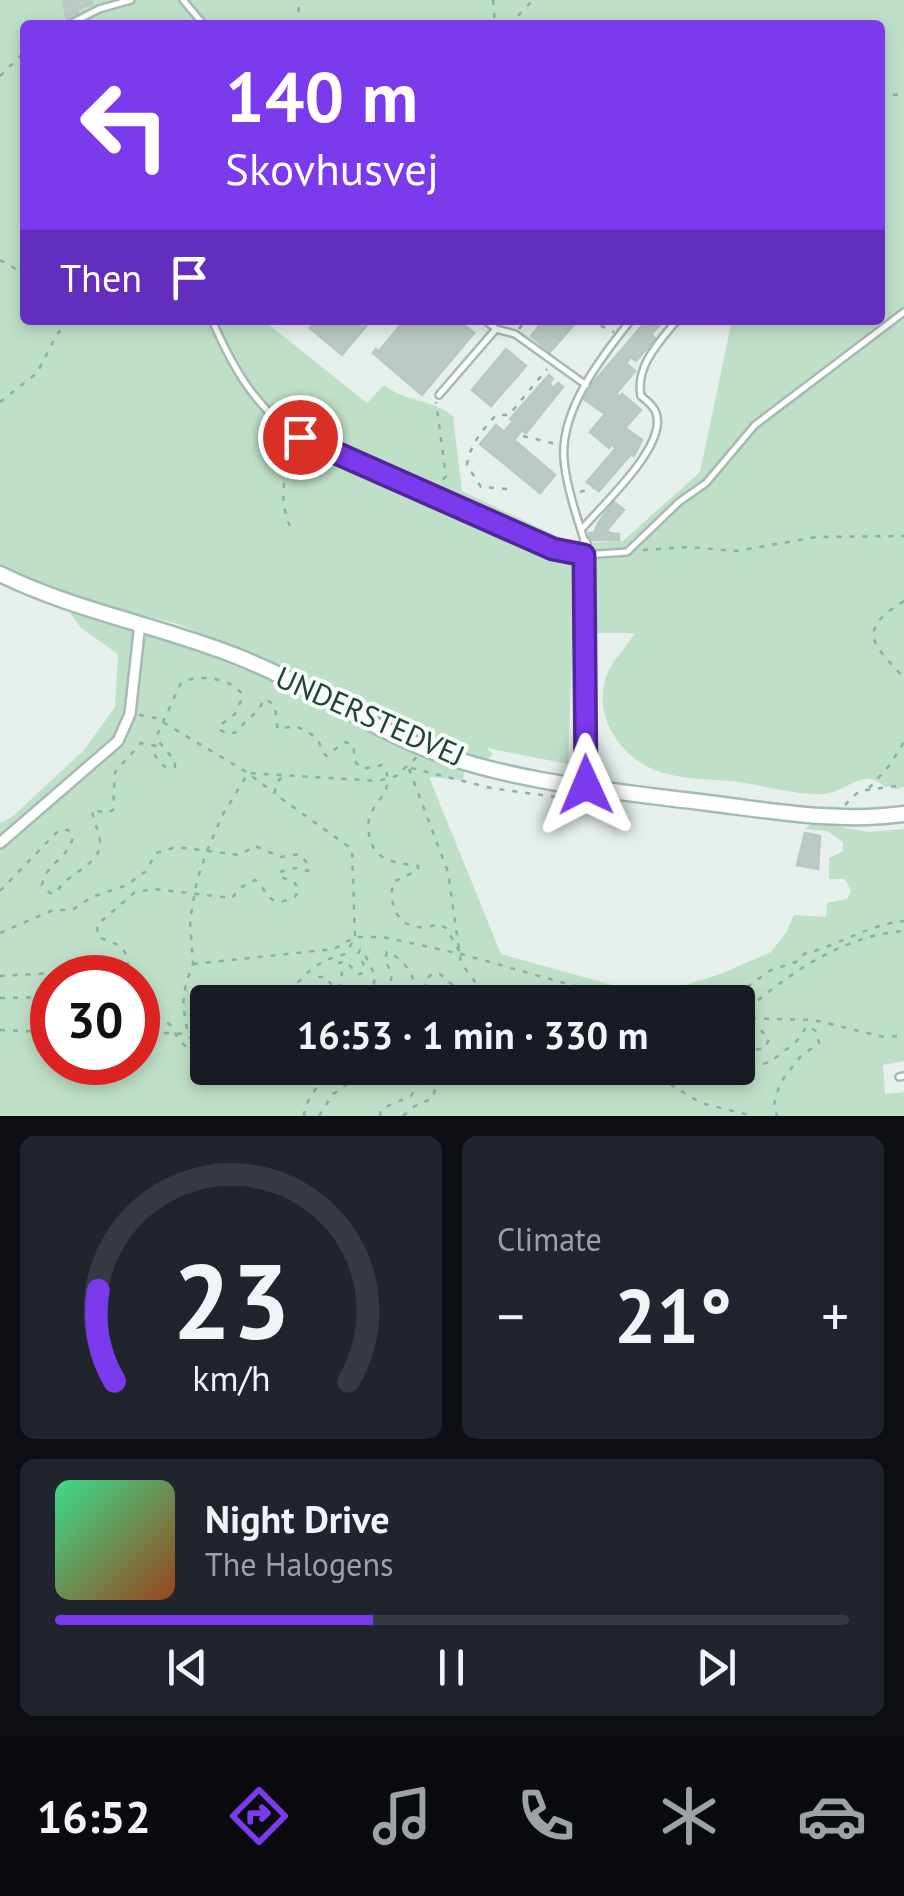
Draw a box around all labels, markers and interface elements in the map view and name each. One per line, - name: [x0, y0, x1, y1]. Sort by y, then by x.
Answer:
- text: 140 m: [225, 51, 418, 141]
- icon: left: [60, 60, 190, 190]
- text: Skovhusvej: [225, 139, 439, 197]
- icon: arrive: [162, 250, 217, 305]
- text: Then: [60, 253, 142, 302]
- pin: [258, 395, 343, 480]
- icon: arrive: [273, 410, 328, 465]
- street label: UNDERSTEDVEJ: [270, 657, 471, 775]
- position arrow: [534, 733, 638, 837]
- speed limit sign: 30: [30, 955, 160, 1085]
- text: 16:53 · 1 min · 330 m: [297, 1010, 648, 1059]
- text: Climate: [497, 1218, 602, 1260]
- text: 23: [172, 1233, 290, 1368]
- text: 21°: [614, 1267, 732, 1364]
- text: −: [497, 1280, 525, 1351]
- text: +: [821, 1280, 849, 1351]
- text: km/h: [192, 1355, 270, 1401]
- text: Night Drive: [205, 1494, 389, 1543]
- text: The Halogens: [205, 1543, 393, 1585]
- icon: previous: [160, 1640, 215, 1695]
- icon: pause: [424, 1640, 479, 1695]
- icon: next: [689, 1640, 744, 1695]
- icon: directions: [224, 1781, 294, 1851]
- icon: music: [367, 1781, 437, 1851]
- icon: phone: [511, 1781, 581, 1851]
- icon: climate: [654, 1781, 724, 1851]
- icon: car: [797, 1781, 867, 1851]
- text: 16:52: [37, 1787, 151, 1845]

